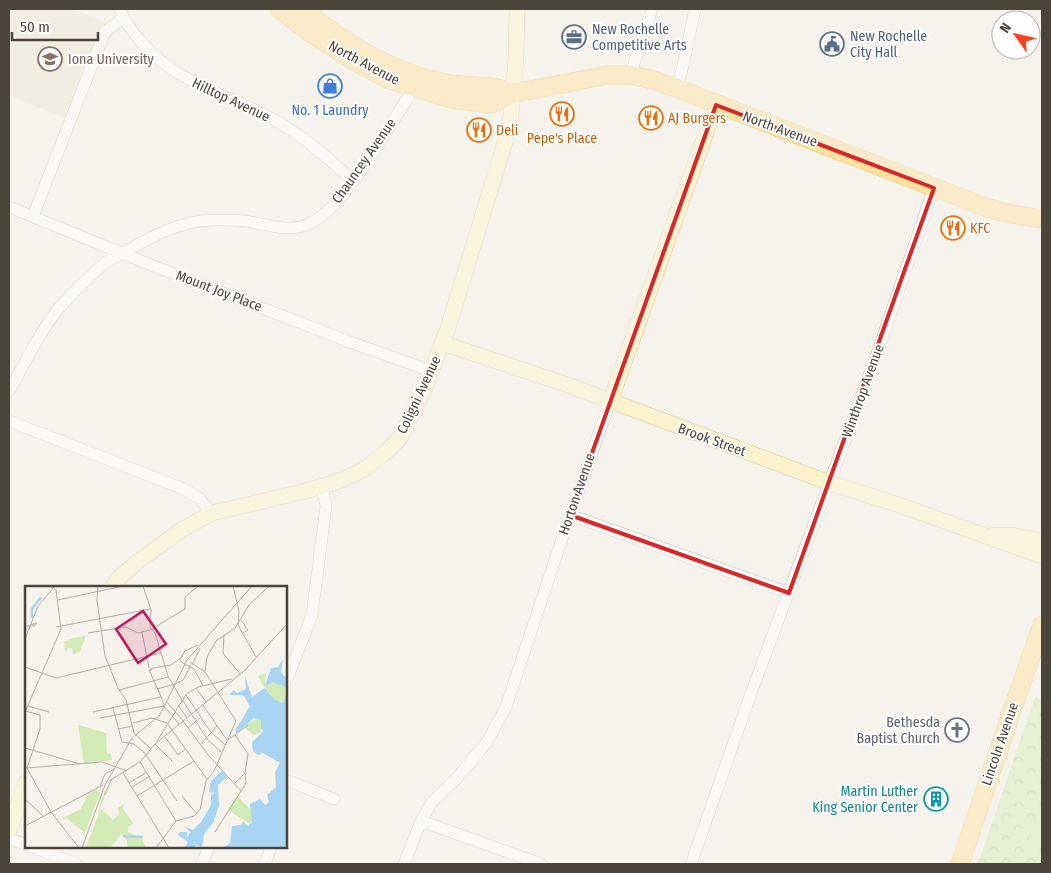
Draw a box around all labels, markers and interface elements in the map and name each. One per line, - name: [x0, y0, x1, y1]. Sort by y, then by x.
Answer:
- scale bar: [12, 10, 99, 42]
- north arrow: [991, 10, 1041, 60]
- text: 50 m: [20, 18, 50, 36]
- text: N: [996, 20, 1015, 36]
- place label: New Rochelle Competitive Arts: [592, 21, 687, 54]
- office icon: New Rochelle Competitive Arts: [561, 24, 587, 50]
- place label: New Rochelle City Hall: [850, 28, 927, 61]
- public building icon: New Rochelle City Hall: [819, 31, 845, 57]
- street label: North Avenue: [326, 37, 403, 89]
- school or university icon: Iona University: [37, 46, 63, 72]
- place label: Iona University: [68, 51, 155, 68]
- shop icon: No. 1 Laundry: [317, 73, 343, 99]
- street label: Hilltop Avenue: [189, 75, 273, 125]
- restaurant icon: Pepe's Place: [549, 101, 575, 127]
- place label: No. 1 Laundry: [291, 102, 369, 119]
- restaurant icon: AJ Burgers: [638, 105, 664, 131]
- street label: North Avenue: [740, 108, 820, 150]
- place label: AJ Burgers: [668, 110, 726, 127]
- street label: Chauncey Avenue: [328, 115, 400, 207]
- restaurant icon: Deli: [466, 117, 492, 143]
- place label: Deli: [496, 122, 518, 139]
- place label: Pepe's Place: [527, 130, 597, 147]
- restaurant icon: KFC: [940, 215, 966, 241]
- place label: KFC: [970, 220, 990, 237]
- street label: Mount Joy Place: [174, 267, 265, 315]
- street label: Winthrop Avenue: [838, 342, 888, 440]
- street label: Coligni Avenue: [393, 353, 445, 437]
- street label: Brook Street: [676, 420, 749, 460]
- street label: Horton Avenue: [555, 451, 599, 537]
- inset map: [25, 586, 288, 848]
- street label: Lincoln Avenue: [978, 700, 1022, 788]
- place label: Bethesda Baptist Church: [857, 714, 940, 747]
- church icon: Bethesda Baptist Church: [944, 717, 970, 743]
- place label: Martin Luther King Senior Center: [812, 783, 918, 816]
- building icon: Martin Luther King Senior Center: [923, 786, 949, 812]

